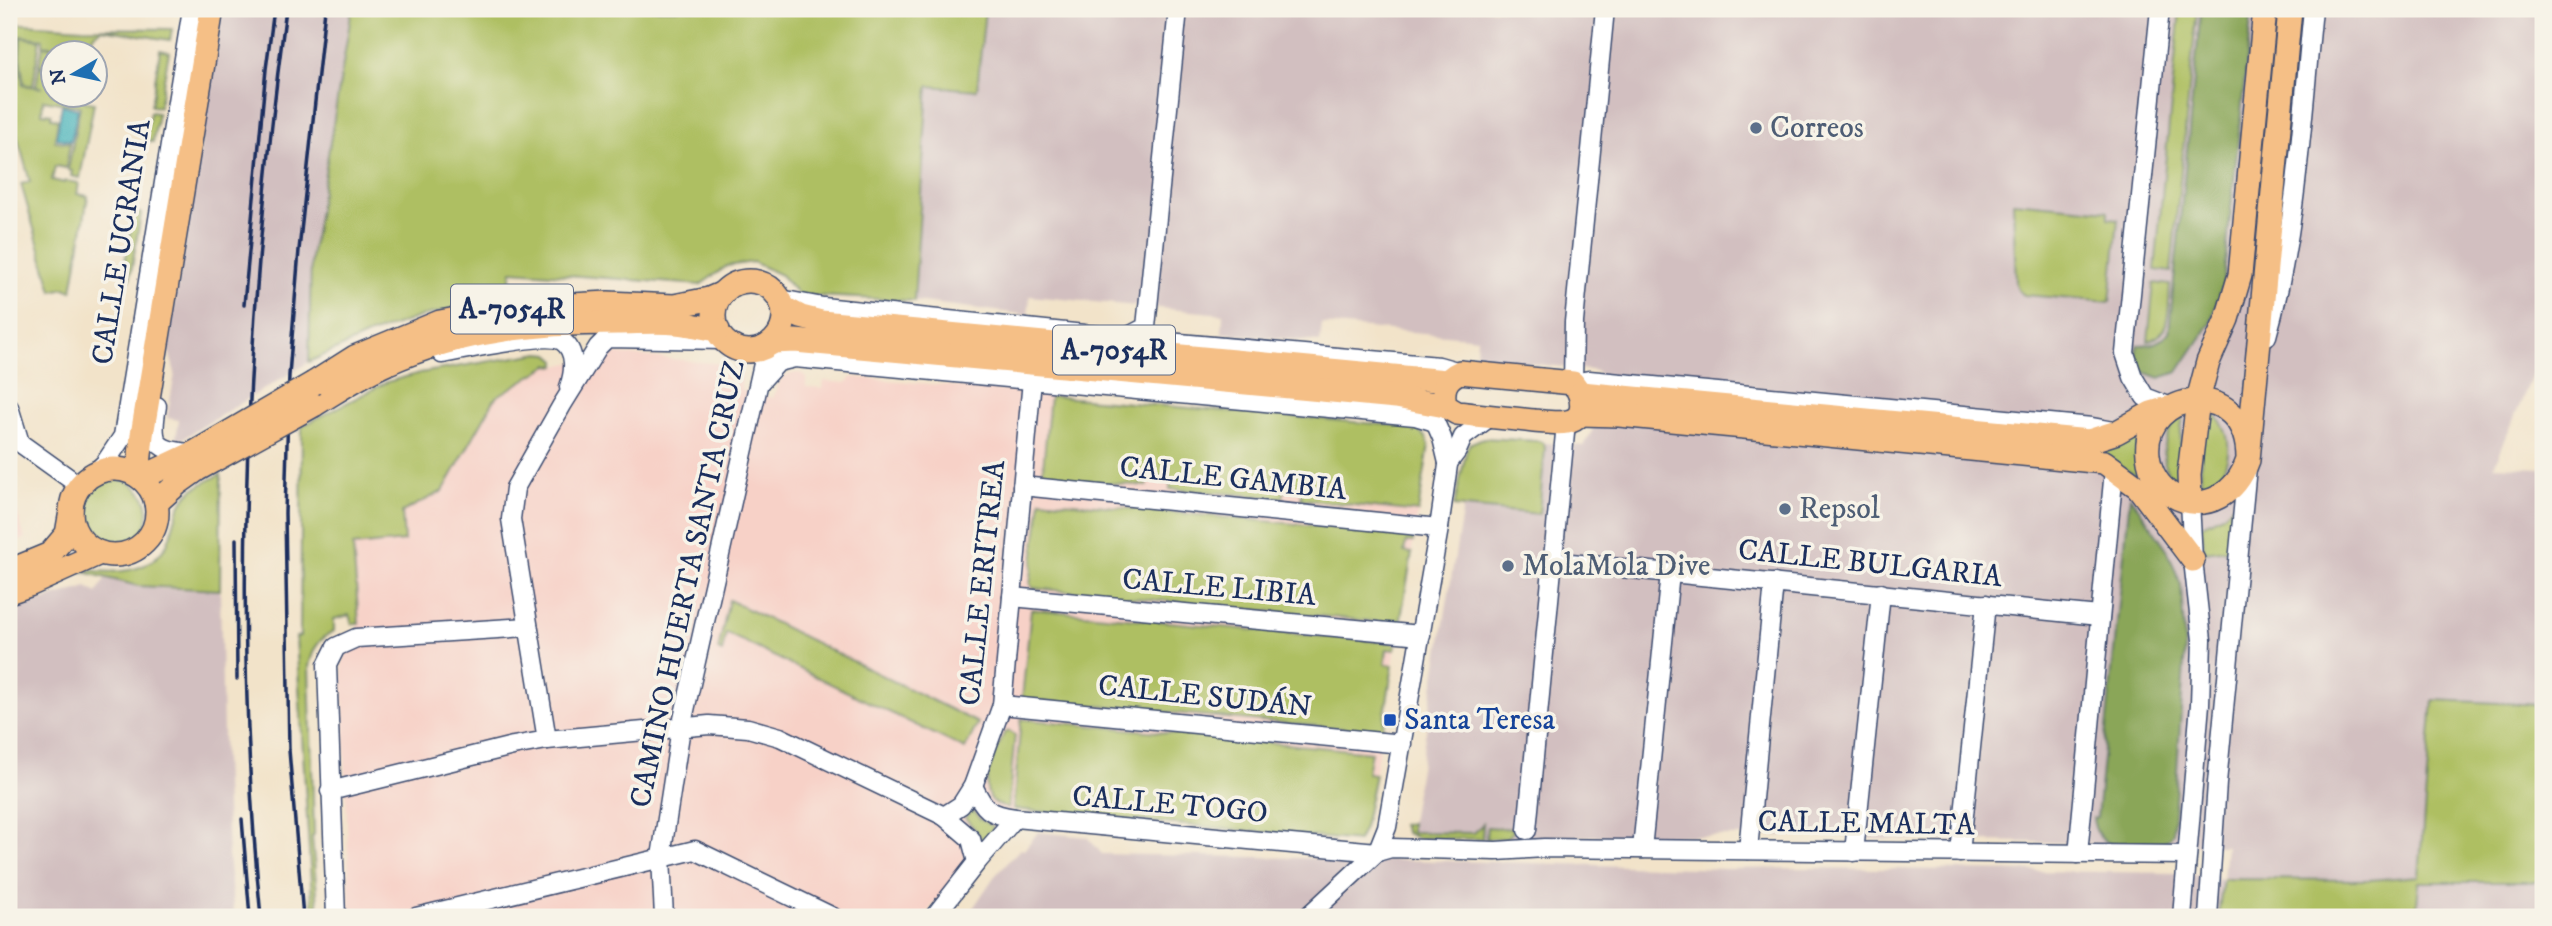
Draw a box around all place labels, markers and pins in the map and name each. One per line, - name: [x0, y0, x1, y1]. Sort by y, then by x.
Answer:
- place label: Correos: [1770, 110, 1864, 147]
- marker: Correos: [1748, 120, 1764, 136]
- place label: Repsol: [1799, 491, 1880, 528]
- marker: Repsol: [1777, 501, 1793, 517]
- place label: MolaMola Dive: [1522, 548, 1710, 585]
- marker: MolaMola Dive: [1500, 558, 1516, 574]
- place label: Santa Teresa: [1404, 702, 1555, 739]
- marker: Santa Teresa: [1382, 712, 1398, 728]

